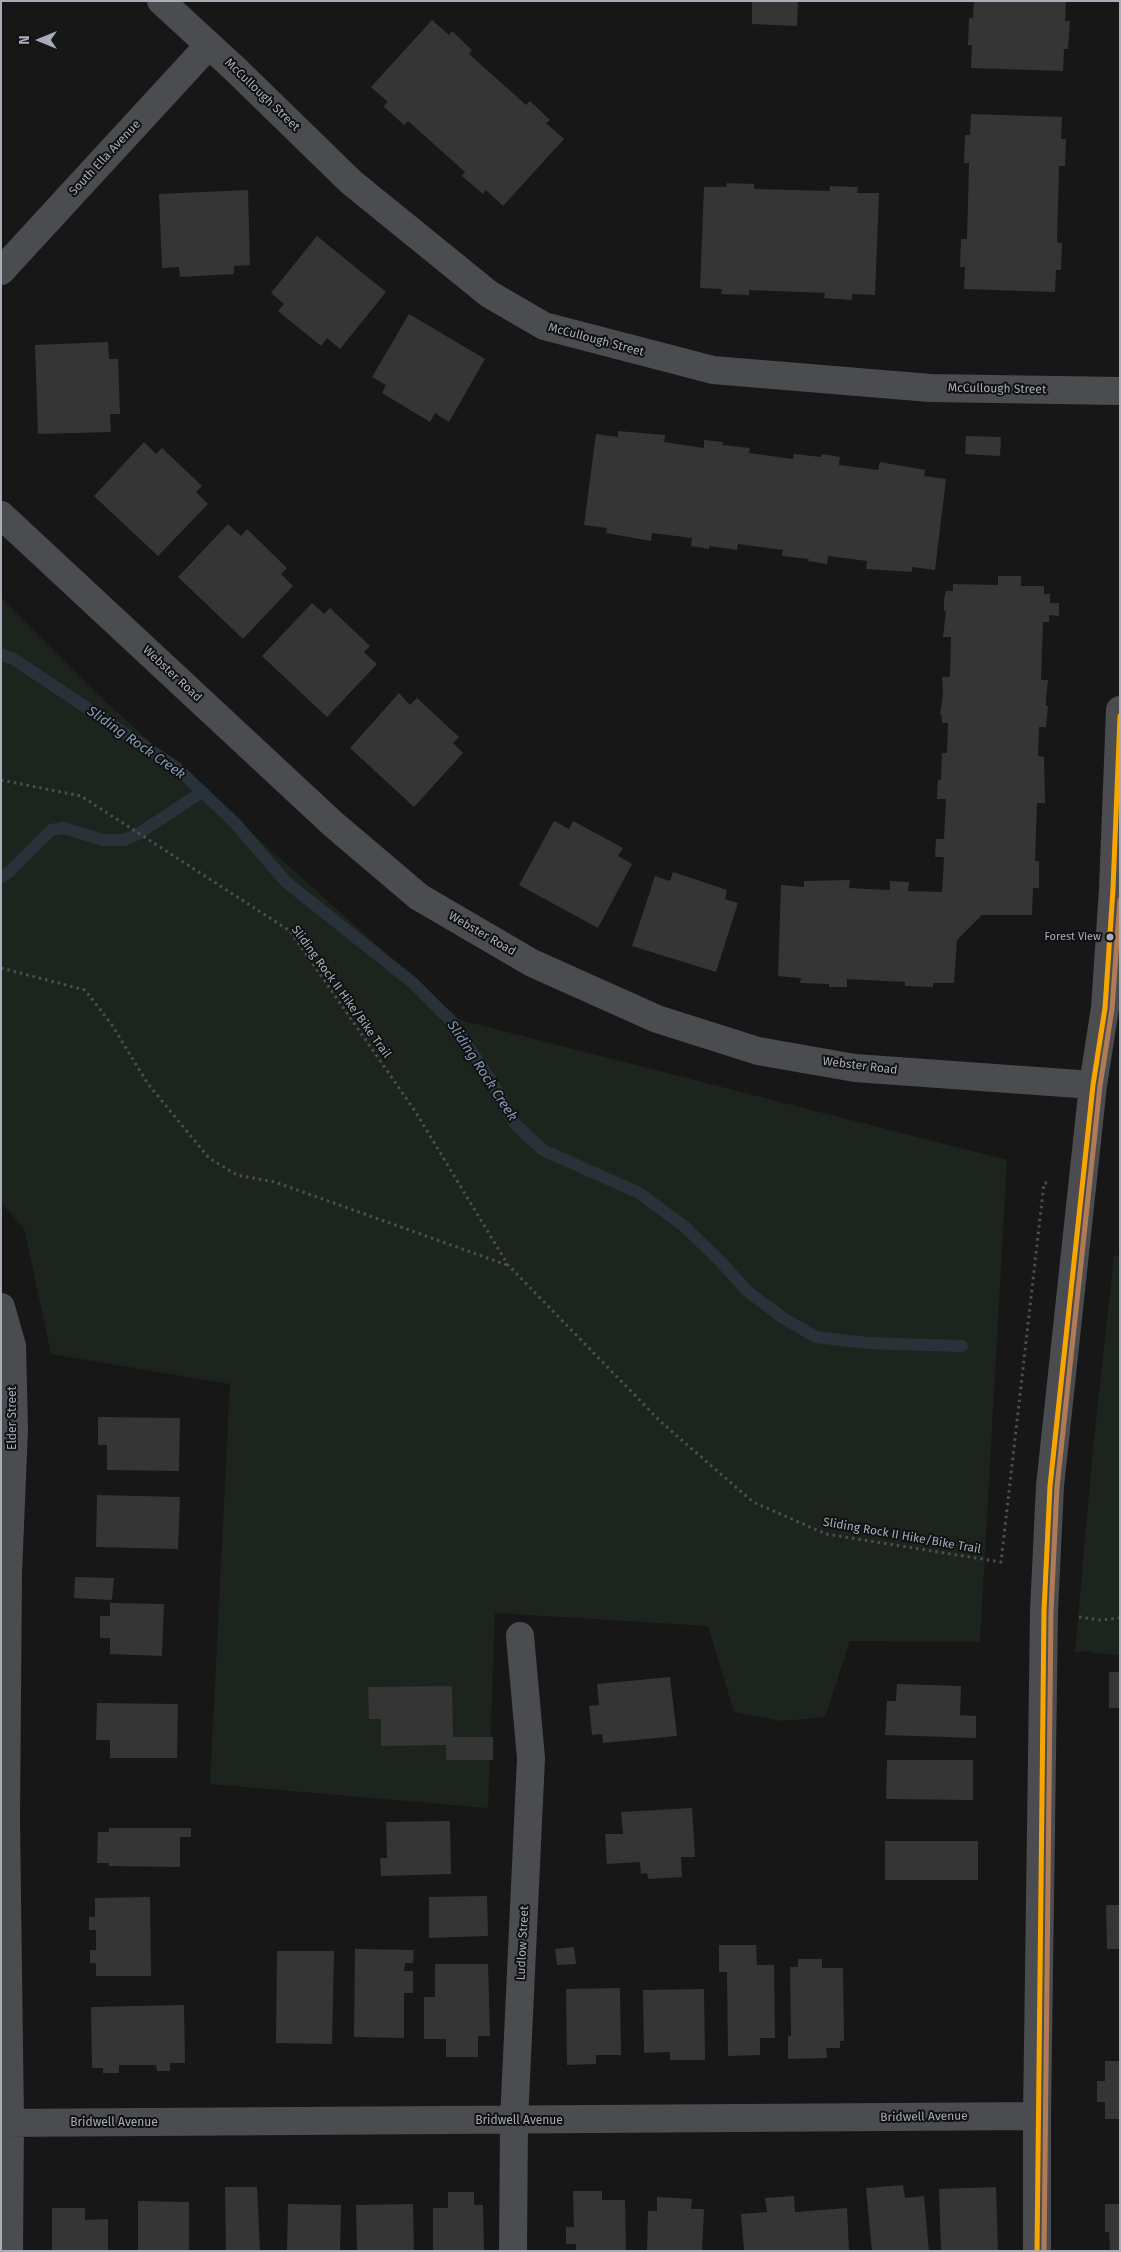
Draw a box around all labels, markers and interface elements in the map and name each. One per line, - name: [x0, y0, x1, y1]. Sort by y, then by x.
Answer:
- north arrow: [15, 15, 65, 65]
- text: N: [16, 35, 33, 45]
- street label: McCullough Street: [222, 56, 302, 134]
- street label: South Ella Avenue: [66, 117, 144, 199]
- street label: McCullough Street: [547, 320, 645, 360]
- street label: McCullough Street: [948, 381, 1046, 397]
- street label: Webster Road: [140, 643, 204, 705]
- water label: Sliding Rock Creek: [84, 703, 188, 783]
- street label: Webster Road: [446, 909, 518, 959]
- street label: Sliding Rock II Hike/Bike Trail: [288, 923, 394, 1061]
- place label: Forest View: [1045, 930, 1101, 944]
- marker: Forest View: [1105, 932, 1115, 942]
- water label: Sliding Rock Creek: [443, 1018, 521, 1124]
- street label: Webster Road: [822, 1054, 898, 1078]
- street label: Elder Street: [6, 1386, 20, 1450]
- street label: Sliding Rock II Hike/Bike Trail: [822, 1515, 982, 1557]
- street label: Ludlow Street: [514, 1905, 532, 1981]
- street label: Bridwell Avenue: [880, 2109, 968, 2125]
- street label: Bridwell Avenue: [475, 2114, 563, 2128]
- street label: Bridwell Avenue: [70, 2116, 158, 2130]

